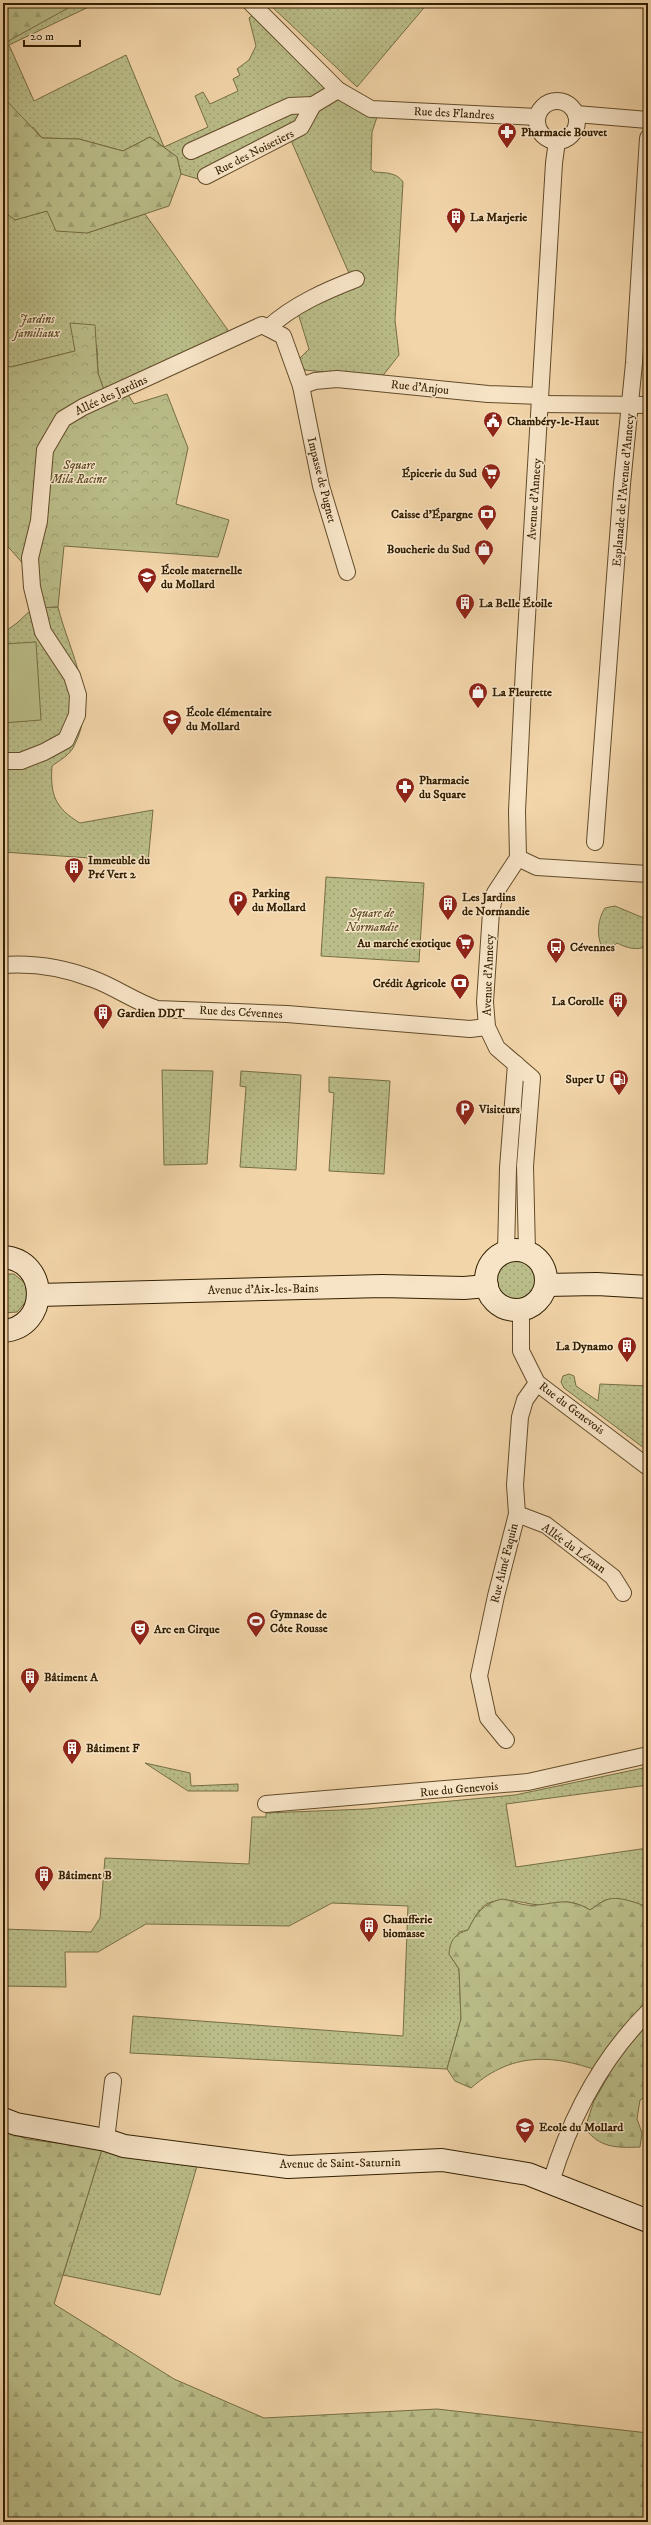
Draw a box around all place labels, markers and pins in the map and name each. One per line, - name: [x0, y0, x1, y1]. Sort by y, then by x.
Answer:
- pharmacy icon: Pharmacie Bouvet: [496, 121, 518, 149]
- place label: Pharmacie Bouvet: [521, 125, 607, 140]
- building icon: La Marjerie: [445, 206, 467, 234]
- place label: La Marjerie: [470, 210, 527, 225]
- public building icon: Chambéry-le-Haut: [482, 410, 504, 438]
- place label: Chambéry-le-Haut: [507, 414, 599, 429]
- supermarket icon: Épicerie du Sud: [480, 462, 502, 490]
- place label: Épicerie du Sud: [402, 466, 478, 481]
- bank icon: Caisse d'Épargne: [476, 503, 498, 531]
- place label: Caisse d'Épargne: [391, 507, 473, 522]
- shop icon: Boucherie du Sud: [473, 538, 495, 566]
- place label: Boucherie du Sud: [387, 542, 471, 557]
- place label: École maternelle du Mollard: [161, 563, 242, 592]
- school or university icon: École maternelle du Mollard: [136, 566, 158, 594]
- building icon: La Belle Étoile: [454, 592, 476, 620]
- place label: La Belle Étoile: [479, 596, 552, 611]
- shop icon: La Fleurette: [467, 681, 489, 709]
- place label: La Fleurette: [492, 685, 552, 700]
- place label: École élémentaire du Mollard: [186, 705, 272, 734]
- school or university icon: École élémentaire du Mollard: [161, 708, 183, 736]
- place label: Pharmacie du Square: [419, 773, 469, 802]
- pharmacy icon: Pharmacie du Square: [394, 776, 416, 804]
- place label: Immeuble du Pré Vert 2: [88, 853, 150, 882]
- building icon: Immeuble du Pré Vert 2: [63, 856, 85, 884]
- place label: Parking du Mollard: [252, 886, 307, 915]
- parking icon: Parking du Mollard: [227, 889, 249, 917]
- place label: Les Jardins de Normandie: [462, 890, 530, 919]
- building icon: Les Jardins de Normandie: [437, 893, 459, 921]
- supermarket icon: Au marché exotique: [454, 932, 476, 960]
- place label: Au marché exotique: [356, 936, 451, 951]
- bus stop icon: Cévennes: [545, 936, 567, 964]
- place label: Cévennes: [570, 940, 615, 955]
- bank icon: Crédit Agricole: [449, 972, 471, 1000]
- place label: Crédit Agricole: [373, 976, 446, 991]
- building icon: La Corolle: [607, 990, 629, 1018]
- place label: La Corolle: [552, 994, 604, 1009]
- building icon: Gardien DDT: [92, 1002, 114, 1030]
- place label: Gardien DDT: [117, 1006, 186, 1021]
- fuel station icon: Super U: [608, 1068, 630, 1096]
- place label: Super U: [566, 1072, 606, 1087]
- parking icon: Visiteurs: [454, 1098, 476, 1126]
- place label: Visiteurs: [478, 1102, 520, 1117]
- building icon: La Dynamo: [616, 1335, 638, 1363]
- place label: La Dynamo: [556, 1339, 613, 1354]
- place label: Gymnase de Côte Rousse: [270, 1607, 328, 1636]
- sports icon: Gymnase de Côte Rousse: [245, 1610, 267, 1638]
- theatre icon: Arc en Cirque: [129, 1618, 151, 1646]
- place label: Arc en Cirque: [153, 1622, 220, 1637]
- building icon: Bâtiment A: [19, 1666, 41, 1694]
- place label: Bâtiment A: [44, 1670, 98, 1685]
- building icon: Bâtiment F: [61, 1737, 83, 1765]
- place label: Bâtiment F: [86, 1741, 140, 1756]
- building icon: Bâtiment B: [33, 1864, 55, 1892]
- place label: Bâtiment B: [58, 1868, 112, 1883]
- place label: Chaufferie biomasse: [382, 1912, 432, 1941]
- building icon: Chaufferie biomasse: [358, 1915, 380, 1943]
- school or university icon: Ecole du Mollard: [514, 2116, 536, 2144]
- place label: Ecole du Mollard: [539, 2120, 624, 2135]

